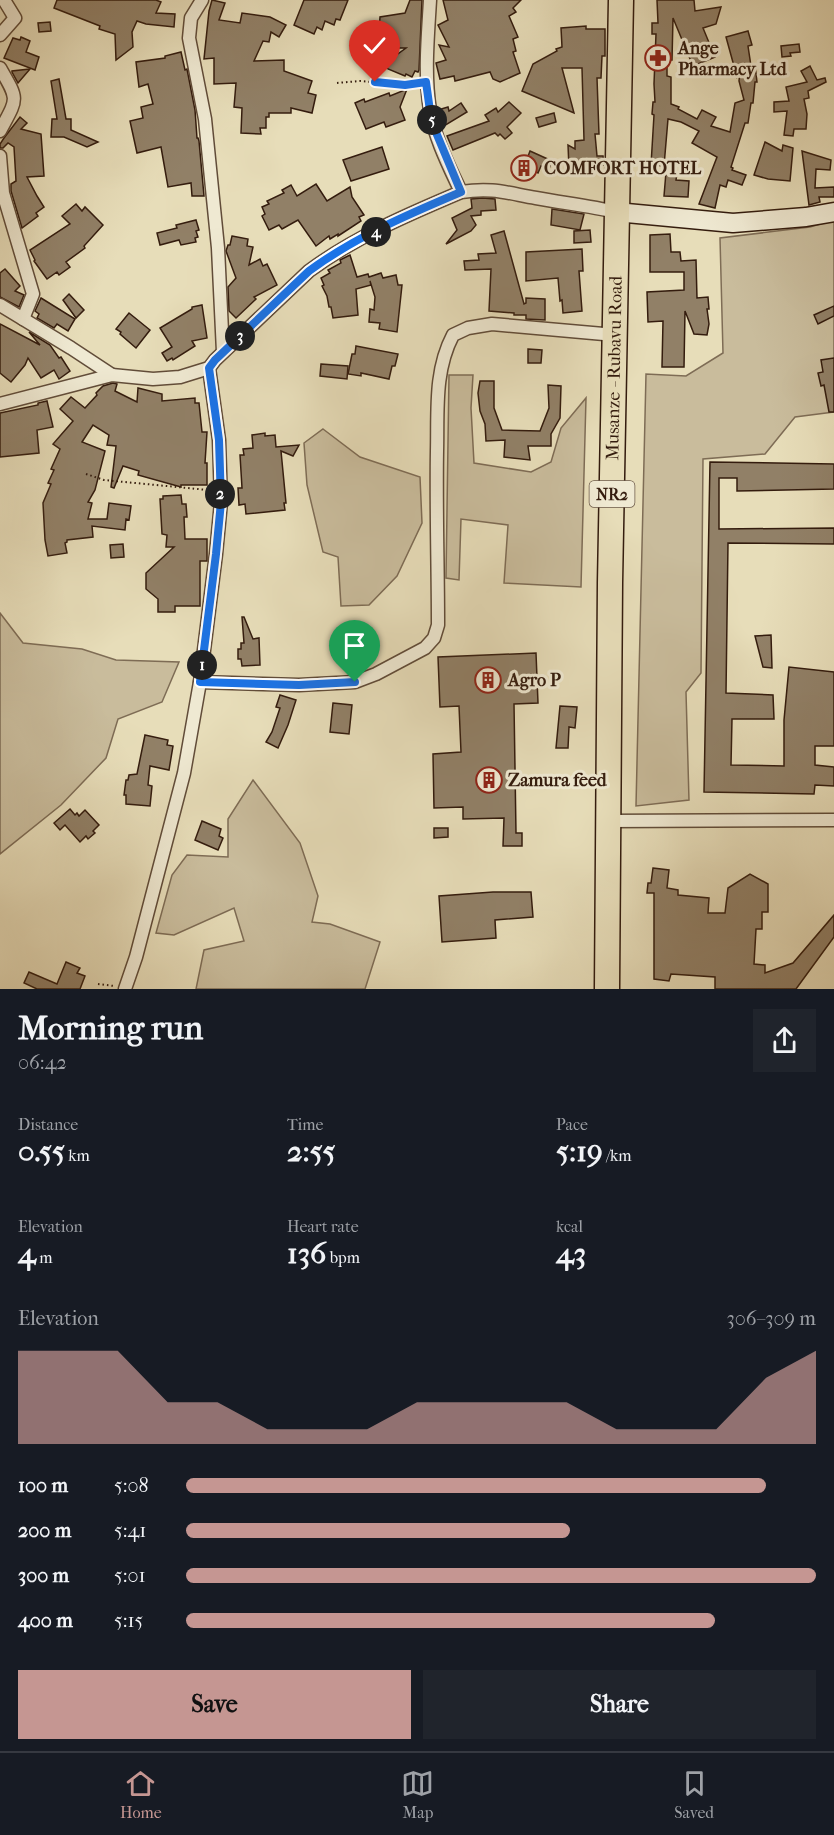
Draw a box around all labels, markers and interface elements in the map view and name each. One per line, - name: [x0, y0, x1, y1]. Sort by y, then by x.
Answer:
- pin: [349, 20, 400, 82]
- icon: check: [358, 29, 391, 62]
- place label: Ange Pharmacy Ltd: [677, 38, 788, 80]
- pharmacy icon: Ange Pharmacy Ltd: [643, 43, 673, 73]
- pin: 5: [417, 105, 447, 135]
- text: 5: [429, 110, 435, 129]
- building icon: COMFORT HOTEL: [509, 153, 539, 183]
- place label: COMFORT HOTEL: [544, 158, 702, 179]
- pin: 4: [361, 217, 391, 247]
- text: 4: [371, 222, 381, 241]
- street label: Musanze - Rubavu Road: [602, 275, 627, 461]
- pin: 3: [225, 321, 255, 351]
- text: 3: [237, 326, 243, 345]
- pin: 2: [205, 479, 235, 509]
- road number: NR2: [590, 481, 634, 507]
- text: 2: [216, 484, 224, 503]
- pin: [329, 620, 380, 682]
- icon: arrive: [338, 629, 371, 662]
- pin: 1: [187, 650, 217, 680]
- text: 1: [199, 655, 205, 674]
- building icon: Agro P: [473, 665, 503, 695]
- place label: Agro P: [507, 670, 561, 691]
- building icon: Zamura feed: [474, 765, 504, 795]
- place label: Zamura feed: [508, 770, 608, 791]
- text: Morning run: [18, 1009, 203, 1048]
- button: share: [753, 1009, 816, 1072]
- text: 06:42: [18, 1051, 67, 1074]
- text: Distance: [18, 1115, 78, 1134]
- text: Time: [287, 1115, 323, 1134]
- text: Pace: [556, 1115, 588, 1134]
- text: 0.55: [18, 1134, 65, 1169]
- text: 2:55: [287, 1134, 335, 1169]
- text: 5:19: [556, 1134, 603, 1169]
- text: km: [65, 1146, 90, 1165]
- text: /km: [603, 1146, 632, 1165]
- text: Elevation: [18, 1217, 83, 1236]
- text: Heart rate: [287, 1217, 359, 1236]
- text: kcal: [556, 1217, 583, 1236]
- text: 4: [18, 1236, 36, 1271]
- text: 136: [287, 1236, 326, 1271]
- text: 43: [556, 1236, 586, 1271]
- text: m: [36, 1248, 52, 1267]
- text: bpm: [326, 1248, 360, 1267]
- text: Elevation: [18, 1307, 99, 1330]
- text: 306–309 m: [727, 1307, 816, 1330]
- text: 100 m: [18, 1474, 68, 1497]
- text: 5:08: [114, 1474, 149, 1497]
- text: 200 m: [18, 1519, 71, 1542]
- text: 5:41: [114, 1519, 146, 1542]
- text: 300 m: [18, 1564, 69, 1587]
- text: 5:01: [114, 1564, 146, 1587]
- text: 400 m: [18, 1609, 73, 1632]
- text: 5:15: [114, 1609, 143, 1632]
- button: Save: [18, 1670, 411, 1739]
- button: Share: [423, 1670, 816, 1739]
- tab: Home: [120, 1767, 162, 1822]
- tab: Map: [401, 1767, 434, 1822]
- tab: Saved: [674, 1767, 714, 1822]

